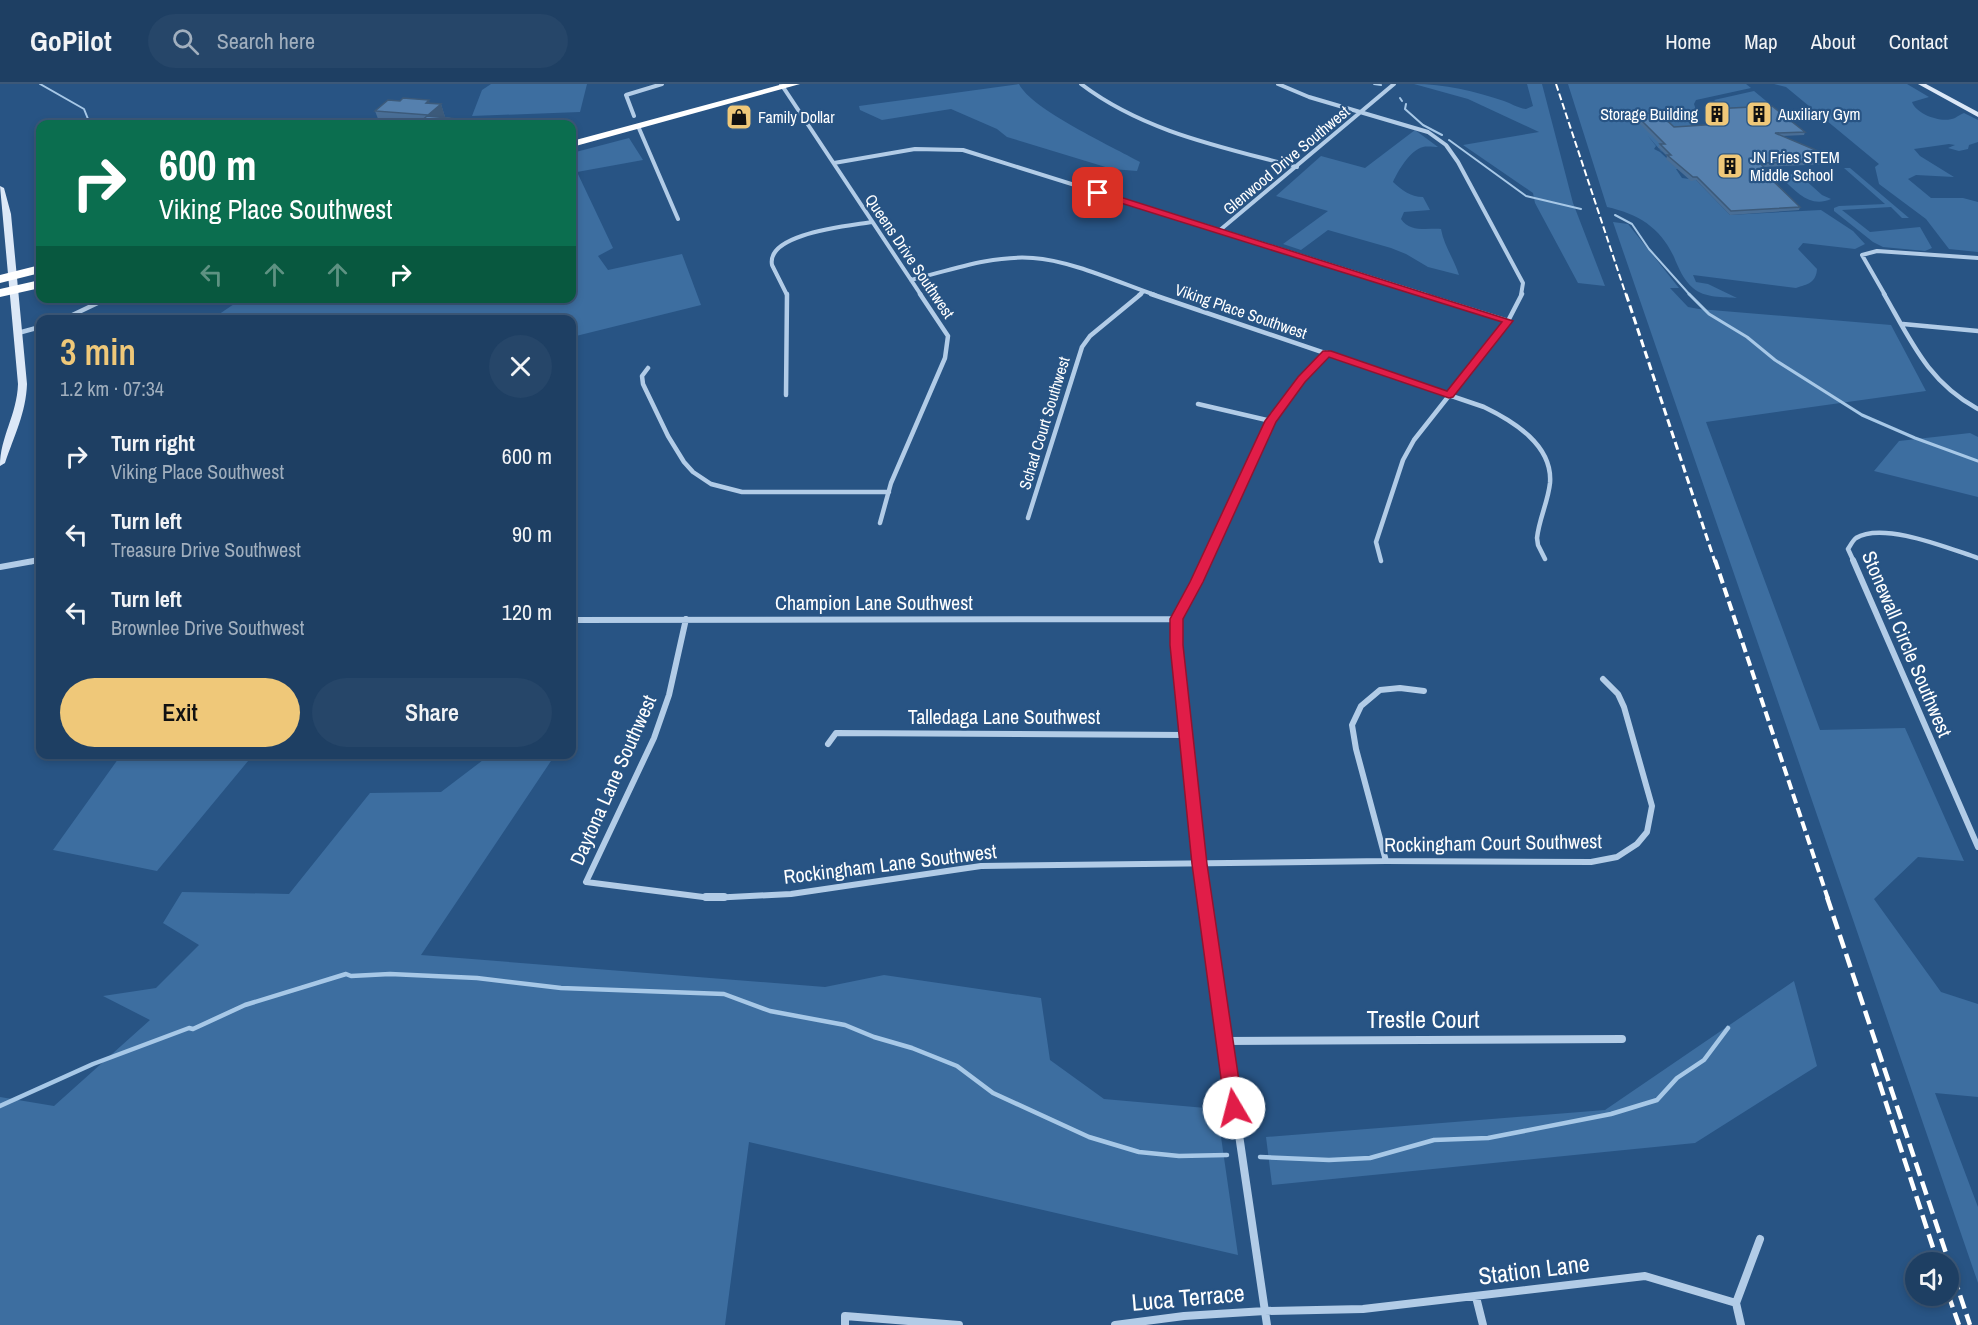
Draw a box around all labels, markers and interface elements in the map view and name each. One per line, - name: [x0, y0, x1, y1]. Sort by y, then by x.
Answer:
- search box: [148, 14, 568, 68]
- text: GoPilot: [30, 22, 112, 60]
- icon: search: [169, 25, 202, 58]
- text: Search here: [217, 26, 315, 56]
- text: Home: [1665, 27, 1711, 56]
- text: Map: [1744, 27, 1778, 56]
- text: About: [1811, 27, 1856, 56]
- text: Contact: [1889, 27, 1948, 56]
- building icon: Storage Building: [1702, 99, 1732, 129]
- building icon: Auxiliary Gym: [1744, 99, 1774, 129]
- street label: Glenwood Drive Southwest: [1218, 100, 1354, 220]
- shop icon: Family Dollar: [724, 102, 754, 132]
- place label: Storage Building: [1600, 103, 1699, 125]
- place label: Auxiliary Gym: [1777, 103, 1860, 125]
- place label: Family Dollar: [758, 106, 835, 128]
- text: 600 m: [159, 137, 257, 193]
- icon: right: [60, 144, 138, 222]
- place label: JN Fries STEM Middle School: [1750, 146, 1840, 186]
- building icon: JN Fries STEM Middle School: [1715, 151, 1745, 181]
- pin: [1072, 167, 1123, 218]
- icon: arrive: [1081, 176, 1114, 209]
- street label: Queens Drive Southwest: [860, 189, 960, 323]
- text: Viking Place Southwest: [159, 191, 392, 227]
- icon: left: [195, 258, 228, 291]
- icon: ahead: [258, 258, 291, 291]
- icon: ahead: [321, 258, 354, 291]
- icon: right: [384, 258, 417, 291]
- street label: Viking Place Southwest: [1172, 278, 1310, 344]
- text: 3 min: [60, 328, 136, 376]
- button: close: [489, 335, 552, 398]
- street label: Schad Court Southwest: [1013, 354, 1075, 492]
- text: 1.2 km · 07:34: [60, 375, 164, 402]
- text: Turn right: [111, 428, 195, 458]
- icon: right: [60, 440, 93, 473]
- text: 600 m: [502, 441, 552, 471]
- text: Viking Place Southwest: [111, 458, 284, 485]
- text: Turn left: [111, 506, 182, 536]
- icon: left: [60, 518, 93, 551]
- text: 90 m: [512, 519, 552, 549]
- text: Treasure Drive Southwest: [111, 536, 301, 563]
- street label: Stonewall Circle Southwest: [1856, 547, 1959, 741]
- text: Turn left: [111, 584, 182, 614]
- street label: Champion Lane Southwest: [775, 589, 973, 616]
- icon: left: [60, 596, 93, 629]
- text: 120 m: [502, 597, 552, 627]
- text: Brownlee Drive Southwest: [111, 614, 304, 641]
- button: Exit: [60, 678, 300, 747]
- button: Share: [312, 678, 552, 747]
- street label: Daytona Lane Southwest: [563, 690, 662, 869]
- street label: Talledaga Lane Southwest: [908, 703, 1101, 730]
- street label: Rockingham Court Southwest: [1384, 827, 1603, 858]
- street label: Rockingham Lane Southwest: [782, 837, 998, 890]
- street label: Trestle Court: [1366, 1003, 1480, 1035]
- position arrow: [1202, 1076, 1266, 1140]
- street label: Station Lane: [1477, 1246, 1591, 1292]
- map controls: [1905, 1252, 1959, 1306]
- button: sound: [1905, 1252, 1959, 1306]
- street label: Luca Terrace: [1130, 1276, 1246, 1318]

